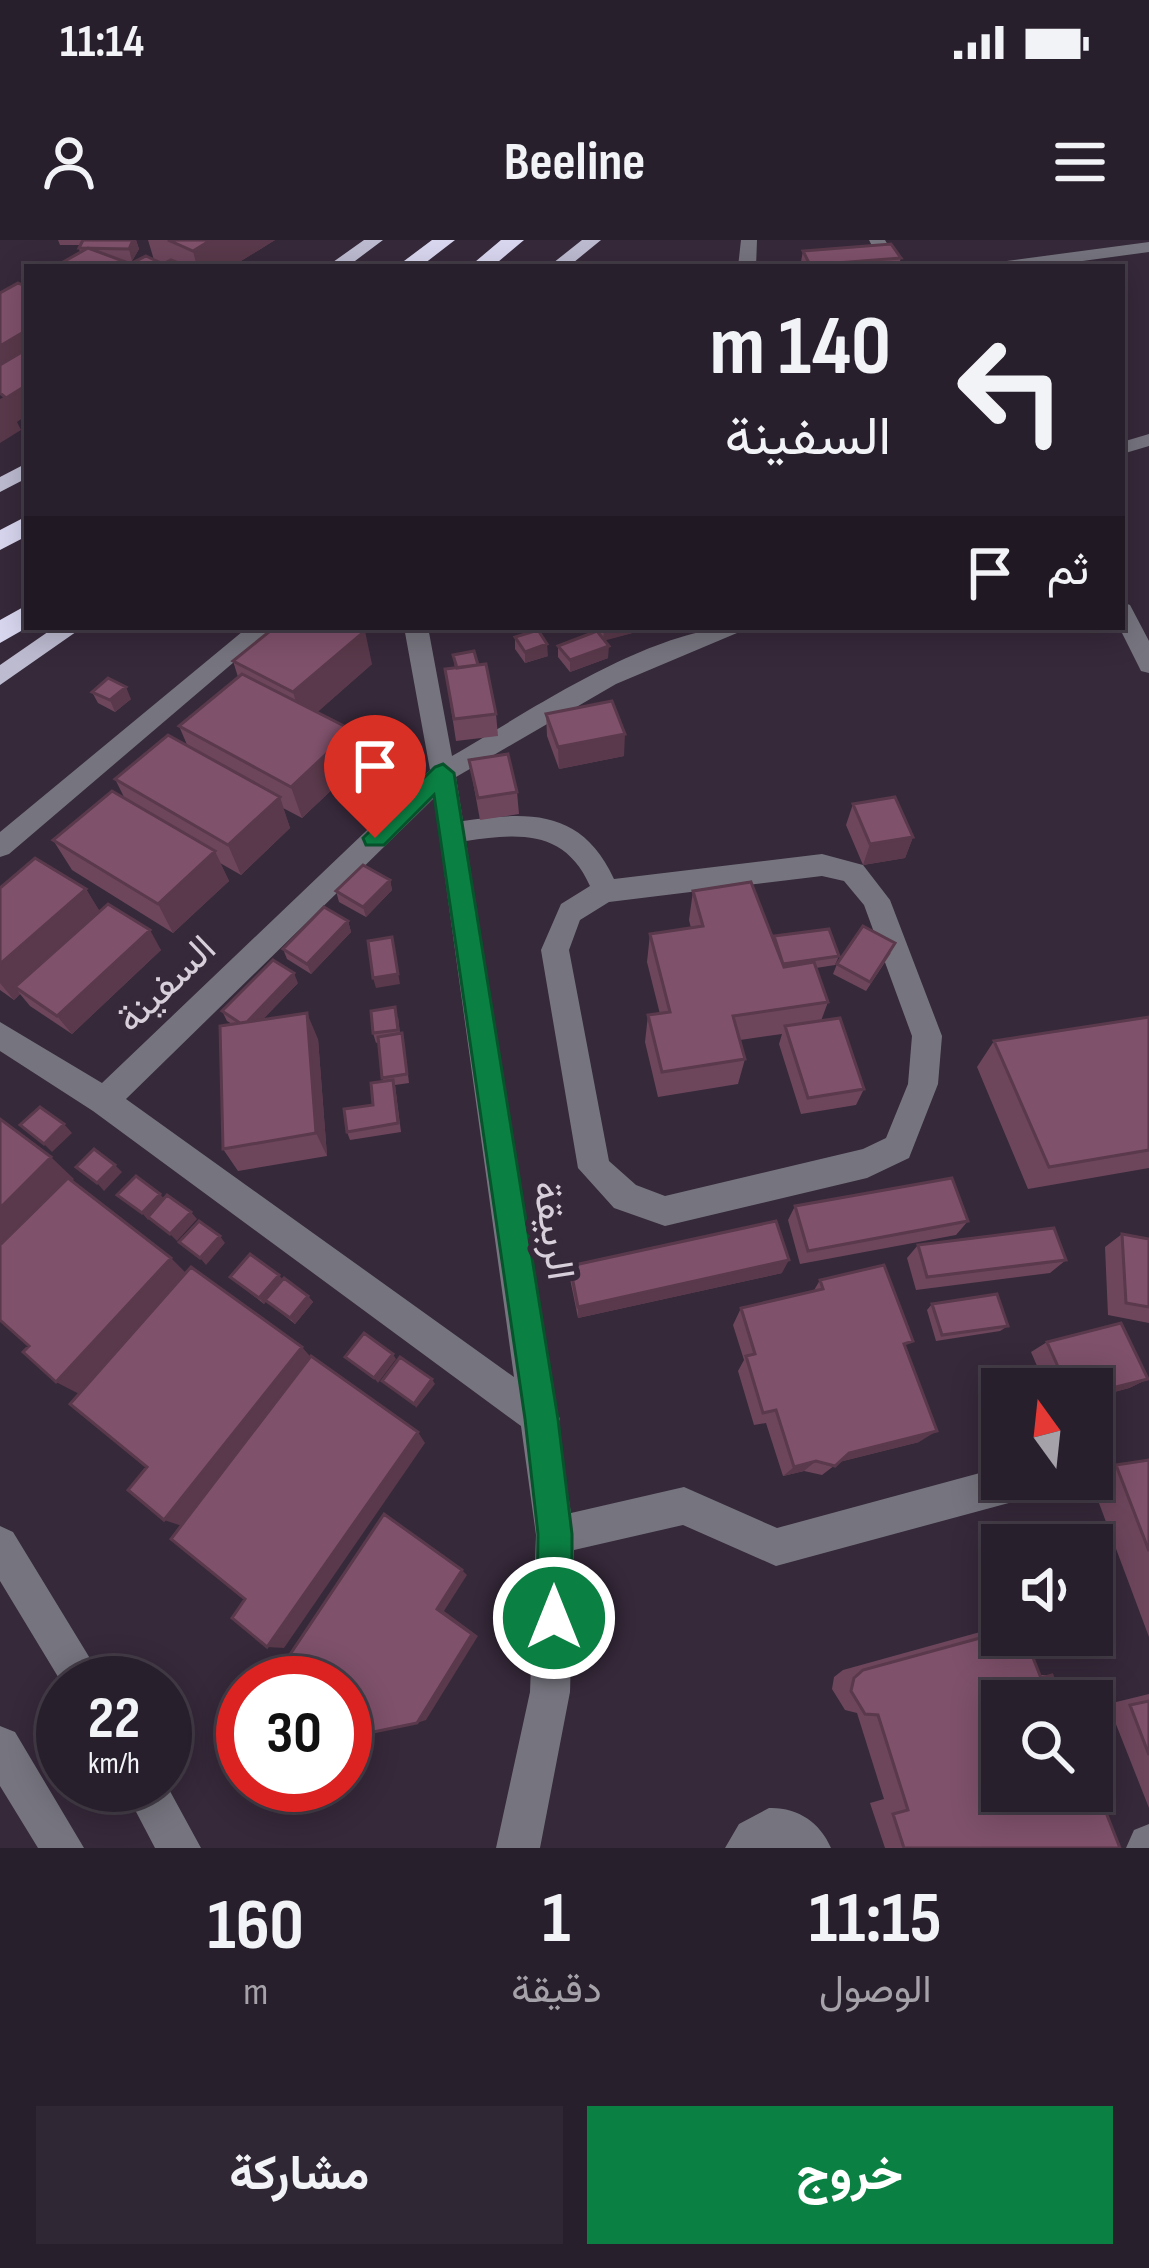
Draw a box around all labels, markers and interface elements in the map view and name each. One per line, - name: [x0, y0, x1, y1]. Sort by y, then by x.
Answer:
- text: 11:14: [60, 15, 144, 70]
- icon: person: [36, 129, 102, 195]
- icon: menu: [1047, 129, 1113, 195]
- text: Beeline: [504, 130, 645, 195]
- text: 140 m: [710, 297, 891, 398]
- icon: left: [933, 312, 1089, 468]
- text: السفينة: [725, 405, 891, 470]
- icon: arrive: [957, 540, 1023, 606]
- text: ثم: [1047, 543, 1089, 598]
- pin: [324, 715, 426, 838]
- icon: arrive: [342, 733, 408, 799]
- street label: السفينة: [107, 926, 226, 1043]
- street label: الربيقة: [522, 1177, 584, 1283]
- north arrow: [981, 1368, 1113, 1500]
- map controls: [981, 1368, 1113, 1812]
- button: sound: [981, 1524, 1113, 1656]
- position arrow: [491, 1555, 617, 1681]
- speed limit sign: 30: [216, 1656, 372, 1812]
- button: search: [981, 1680, 1113, 1812]
- text: 22: [88, 1683, 140, 1755]
- text: km/h: [88, 1746, 140, 1782]
- text: 1: [542, 1876, 571, 1963]
- text: 11:15: [809, 1876, 942, 1963]
- text: 160: [207, 1883, 304, 1970]
- text: دقيقة: [511, 1967, 602, 2014]
- text: الوصول: [819, 1967, 932, 2014]
- text: m: [243, 1969, 268, 2016]
- button: مشاركة: [36, 2106, 563, 2244]
- button: خروج: [587, 2106, 1113, 2244]

